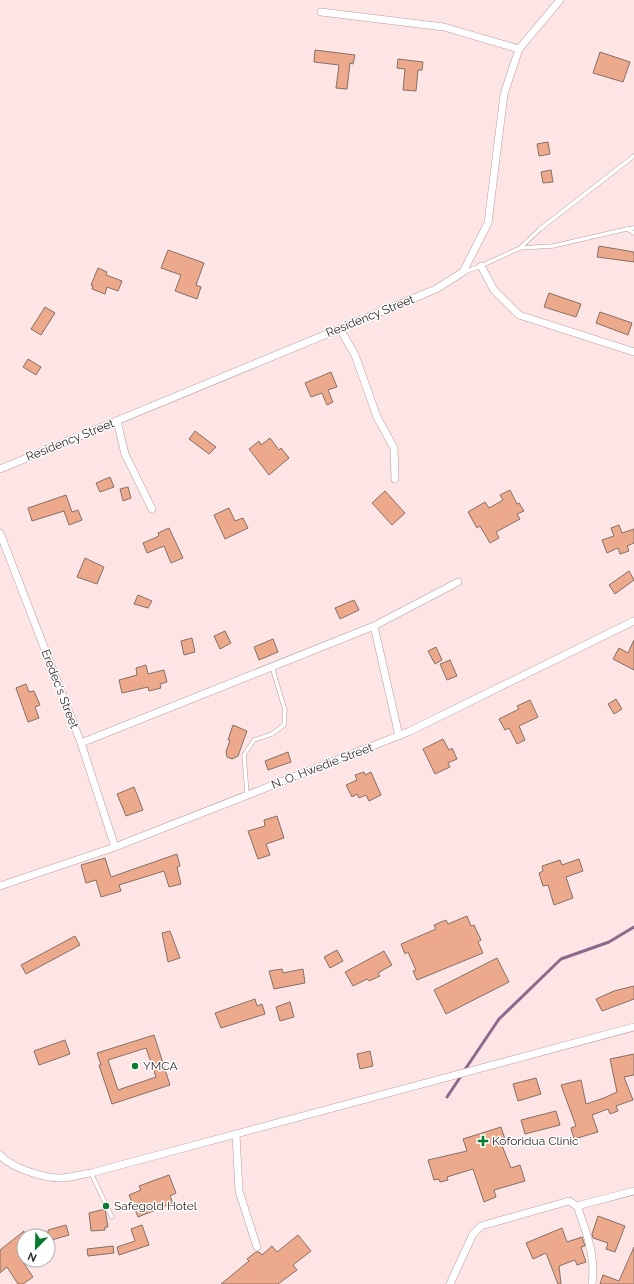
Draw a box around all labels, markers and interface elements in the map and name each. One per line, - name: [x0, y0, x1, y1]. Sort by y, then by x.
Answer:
- street label: Residency Street: [324, 292, 416, 340]
- street label: Residency Street: [24, 416, 116, 464]
- street label: Eredec's Street: [38, 647, 82, 731]
- street label: N. O. Hwedie Street: [269, 740, 375, 792]
- place label: YMCA: [143, 1059, 178, 1073]
- marker: YMCA: [130, 1061, 140, 1071]
- place label: Koforidua Clinic: [492, 1134, 579, 1148]
- marker: Koforidua Clinic: [477, 1135, 489, 1147]
- place label: Safegold Hotel: [114, 1199, 198, 1213]
- marker: Safegold Hotel: [101, 1201, 111, 1211]
- north arrow: [16, 1228, 56, 1268]
- text: N: [26, 1249, 39, 1264]

